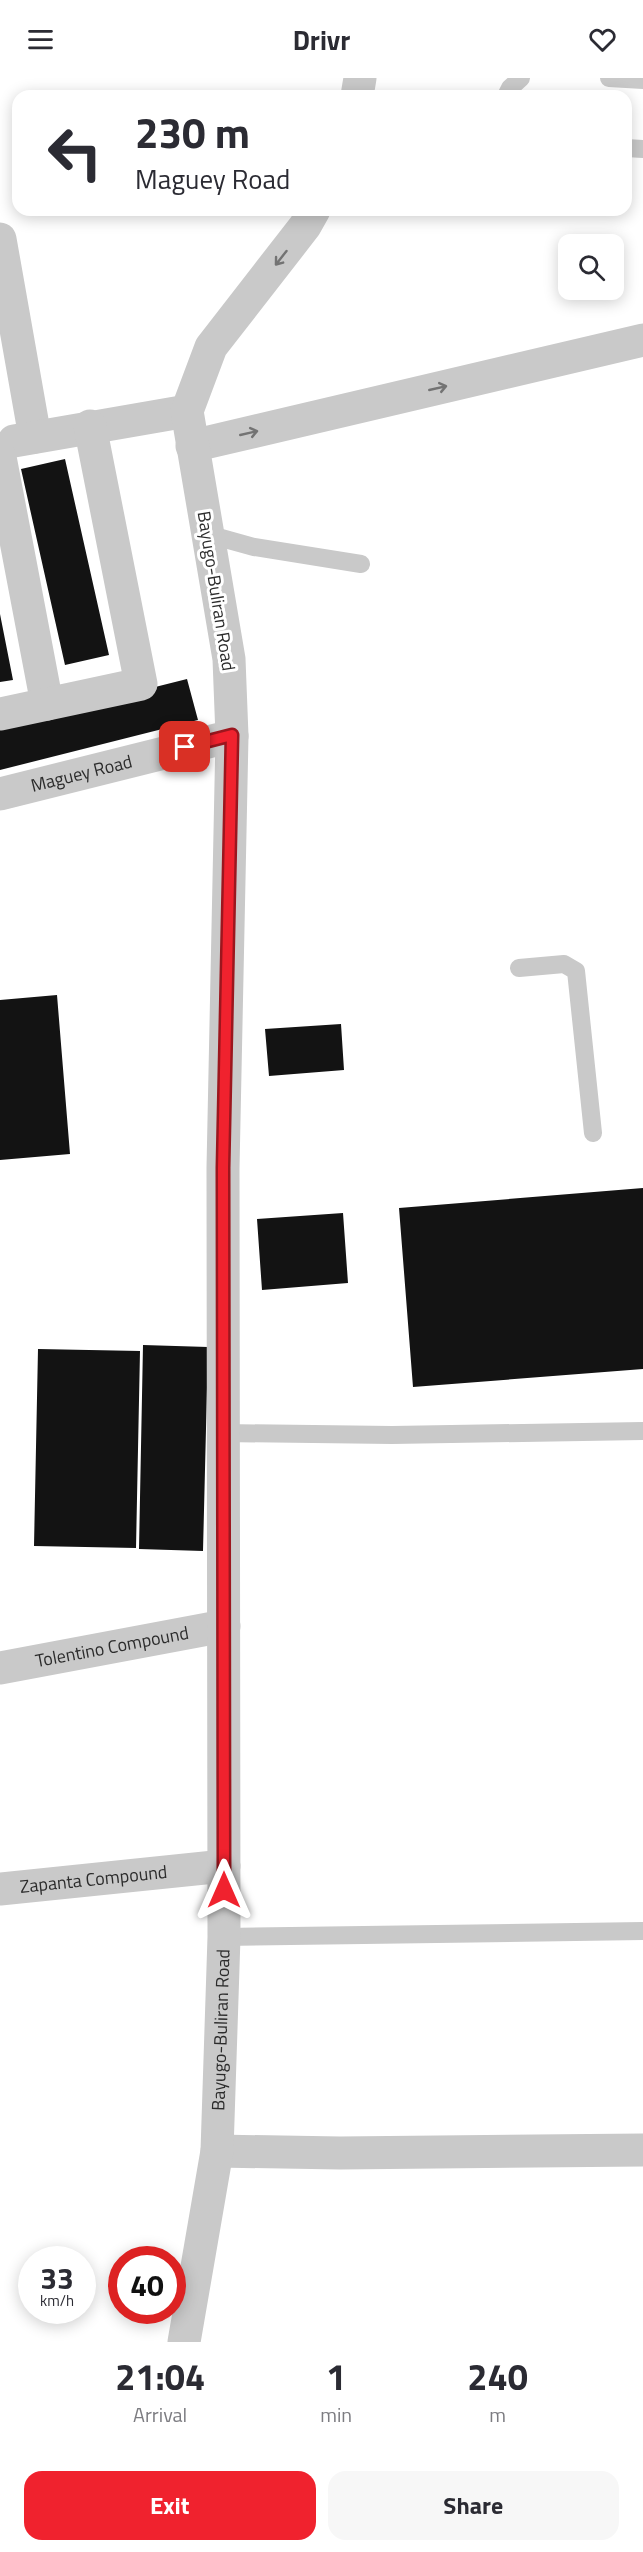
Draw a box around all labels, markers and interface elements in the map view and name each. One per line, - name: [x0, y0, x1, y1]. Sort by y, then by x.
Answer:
- text: Drivr: [293, 19, 350, 60]
- icon: menu: [24, 23, 57, 56]
- icon: heart: [586, 23, 619, 56]
- text: 230 m: [135, 100, 250, 164]
- icon: left: [36, 114, 114, 192]
- text: Maguey Road: [135, 158, 290, 199]
- map controls: [558, 234, 624, 300]
- button: search: [558, 234, 624, 300]
- one-way arrow: [274, 250, 287, 266]
- one-way arrow: [429, 382, 448, 394]
- one-way arrow: [239, 426, 258, 438]
- street label: Bayugo-Buliran Road: [191, 509, 242, 673]
- pin: [159, 721, 210, 772]
- icon: arrive: [168, 730, 201, 763]
- street label: Maguey Road: [28, 747, 135, 799]
- street label: Tolentino Compound: [33, 1619, 191, 1674]
- street label: Zapanta Compound: [18, 1858, 169, 1900]
- position arrow: [192, 1858, 256, 1922]
- street label: Bayugo-Buliran Road: [204, 1949, 237, 2111]
- speed limit sign: 40: [108, 2246, 186, 2324]
- text: 33: [40, 2255, 74, 2301]
- text: km/h: [40, 2289, 74, 2312]
- text: 21:04: [115, 2349, 205, 2404]
- text: 1: [326, 2349, 346, 2404]
- text: 240: [467, 2349, 528, 2404]
- text: Arrival: [133, 2399, 187, 2430]
- text: min: [320, 2399, 352, 2430]
- text: m: [489, 2399, 506, 2430]
- button: Exit: [24, 2471, 316, 2540]
- button: Share: [328, 2471, 619, 2540]

